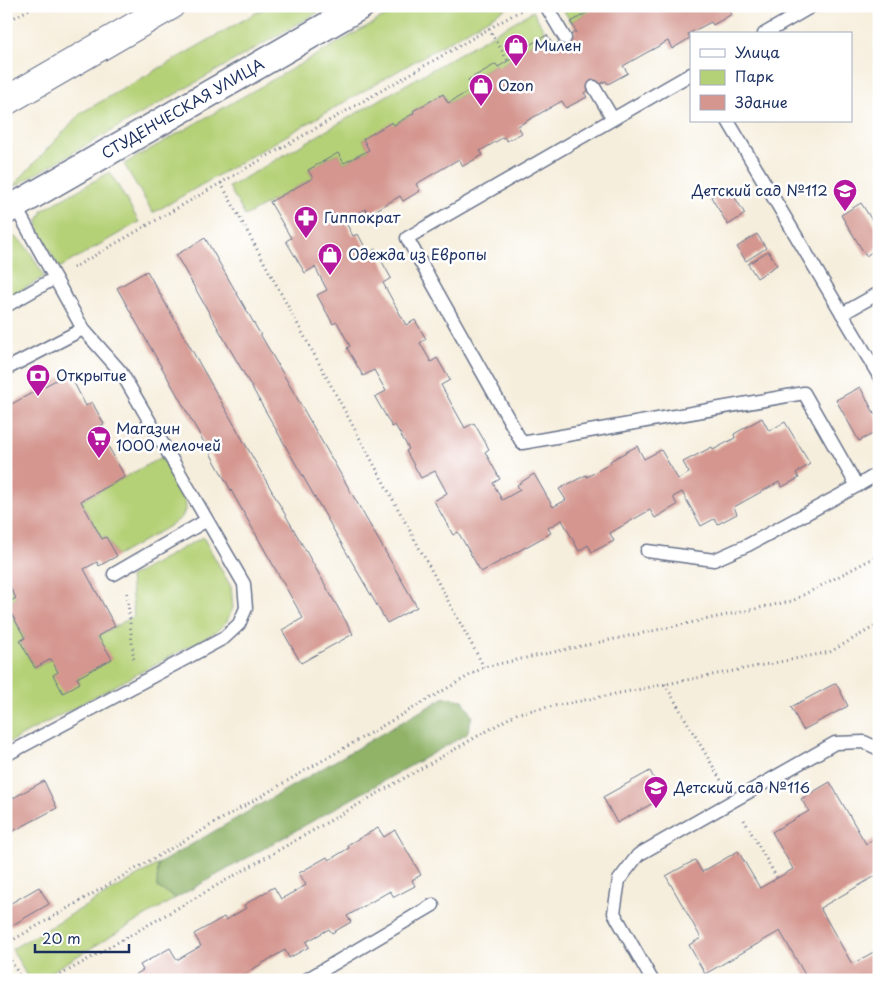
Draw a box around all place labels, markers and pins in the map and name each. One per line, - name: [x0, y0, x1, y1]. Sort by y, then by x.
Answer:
- shop icon: Милен: [503, 33, 529, 67]
- place label: Милен: [534, 33, 582, 56]
- shop icon: Ozon: [468, 73, 494, 107]
- place label: Ozon: [498, 73, 534, 96]
- place label: Детский сад №112: [691, 178, 828, 201]
- school or university icon: Детский сад №112: [832, 178, 858, 212]
- pharmacy icon: Гиппократ: [293, 205, 319, 239]
- place label: Гиппократ: [324, 205, 401, 228]
- shop icon: Одежда из Европы: [317, 242, 343, 276]
- place label: Одежда из Европы: [348, 242, 487, 265]
- bank icon: Открытие: [25, 363, 51, 397]
- place label: Открытие: [56, 363, 127, 386]
- place label: Магазин 1000 мелочей: [116, 416, 221, 456]
- supermarket icon: Магазин 1000 мелочей: [86, 425, 112, 459]
- school or university icon: Детский сад №116: [643, 775, 669, 809]
- place label: Детский сад №116: [673, 775, 810, 798]

